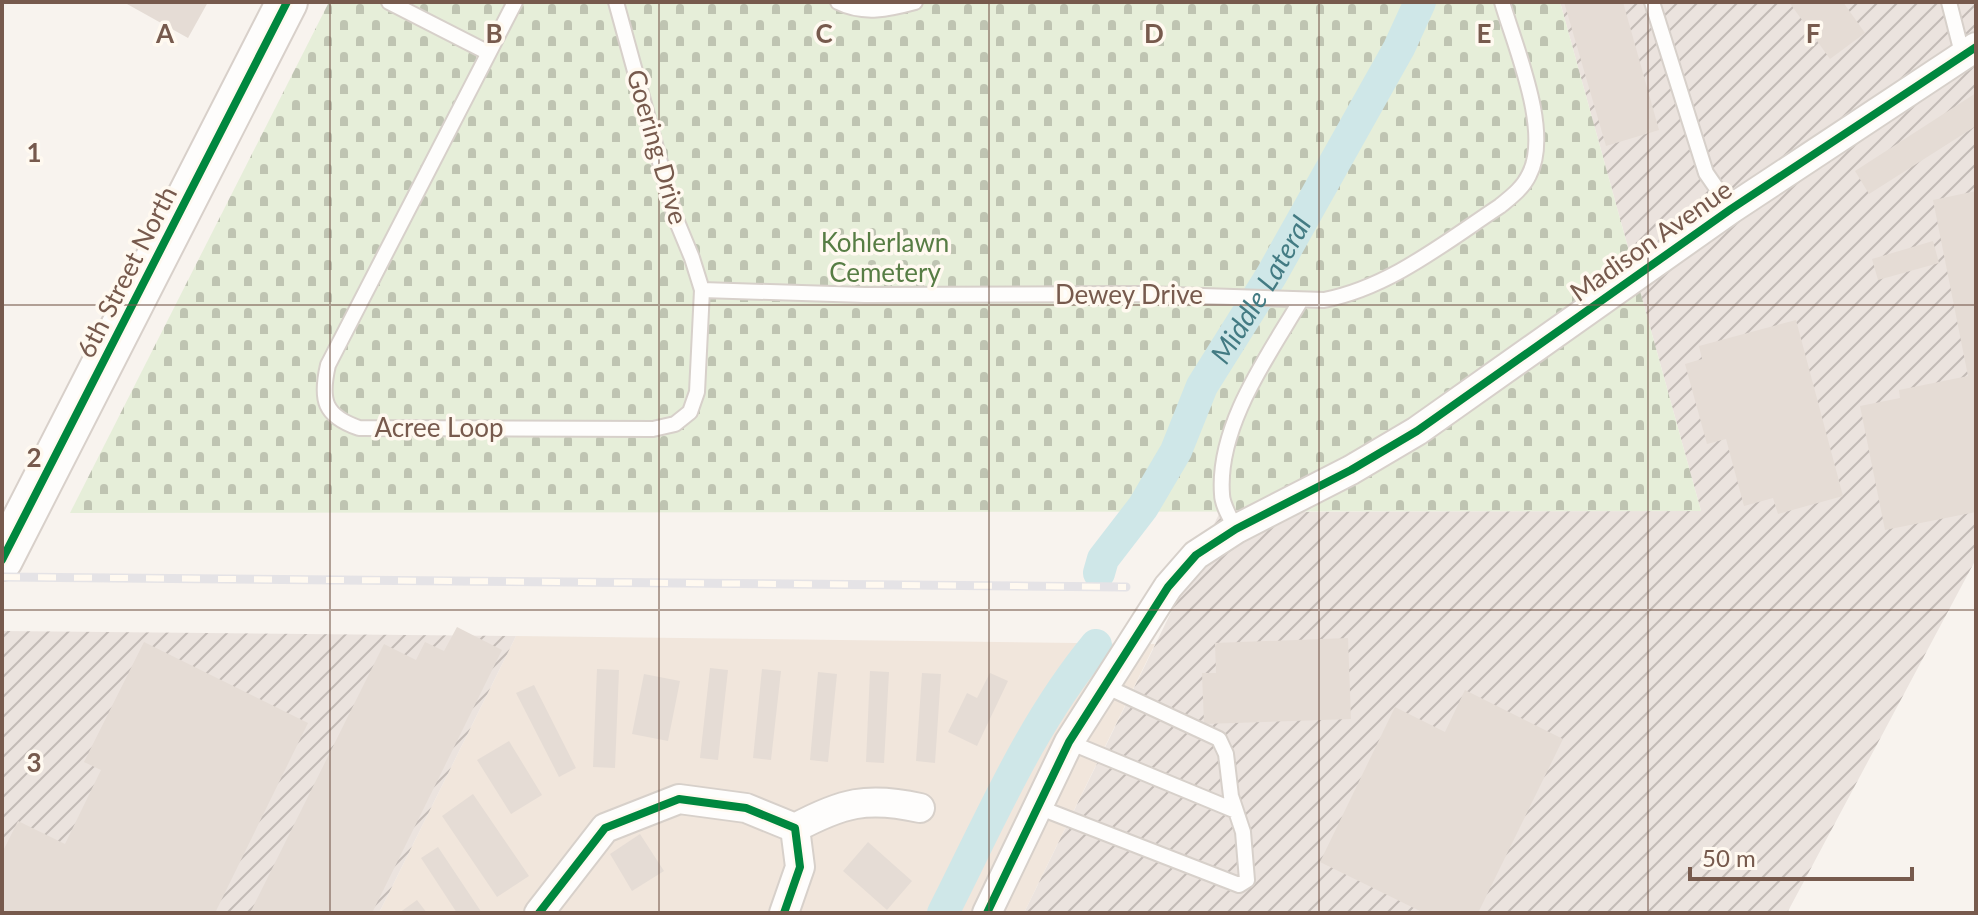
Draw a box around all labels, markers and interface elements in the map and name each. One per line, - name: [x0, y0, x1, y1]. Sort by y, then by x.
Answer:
- text: A: [155, 17, 175, 49]
- text: B: [485, 17, 503, 49]
- text: C: [815, 17, 833, 49]
- text: D: [1144, 17, 1164, 49]
- text: E: [1477, 17, 1491, 49]
- text: F: [1806, 17, 1820, 49]
- street label: Goering Drive: [621, 66, 695, 228]
- text: 1: [26, 136, 42, 168]
- street label: Madison Avenue: [1563, 173, 1737, 308]
- street label: 6th Street North: [69, 180, 183, 363]
- water label: Middle Lateral: [1203, 210, 1317, 369]
- park label: Kohlerlawn Cemetery: [821, 226, 949, 288]
- street label: Dewey Drive: [1055, 278, 1203, 310]
- street label: Acree Loop: [374, 411, 504, 443]
- text: 2: [26, 441, 42, 473]
- text: 3: [26, 746, 42, 778]
- scale bar: [1690, 831, 1912, 881]
- text: 50 m: [1702, 843, 1756, 872]

